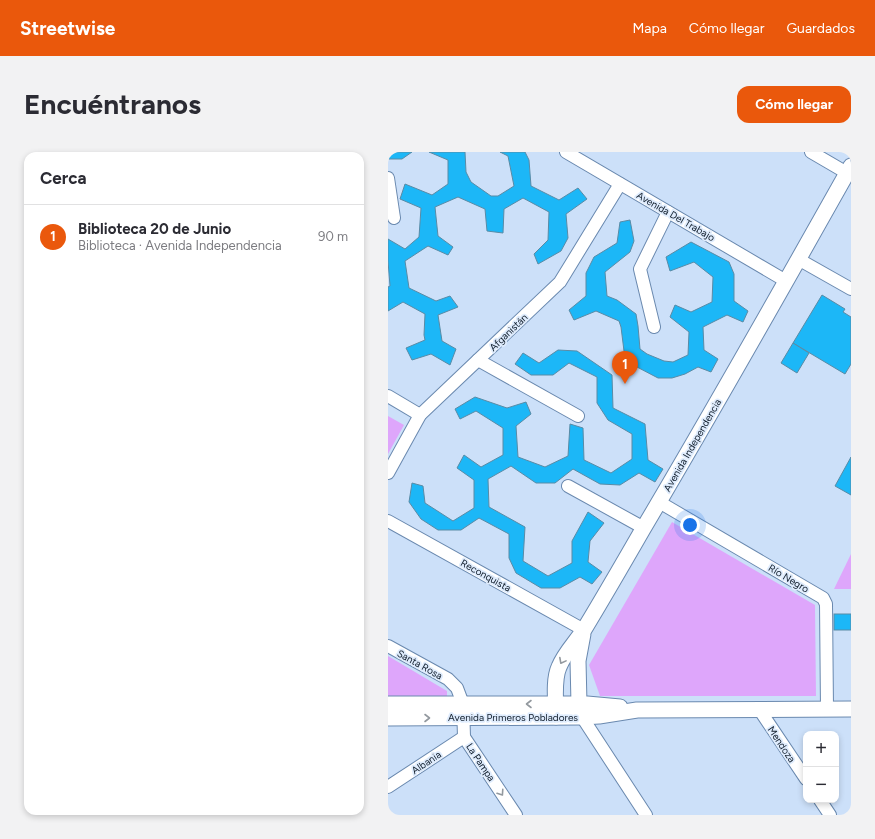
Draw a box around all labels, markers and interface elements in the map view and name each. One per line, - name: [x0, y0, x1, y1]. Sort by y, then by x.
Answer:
- text: Streetwise: [20, 17, 115, 40]
- text: Mapa: [632, 20, 667, 37]
- text: Cómo llegar: [689, 20, 764, 37]
- text: Guardados: [786, 20, 855, 37]
- button: Cómo llegar: [737, 86, 851, 123]
- text: Encuéntranos: [24, 87, 201, 121]
- text: Cerca: [40, 168, 87, 188]
- street label: Avenida Del Trabajo: [634, 189, 717, 244]
- text: Biblioteca 20 de Junio: [78, 220, 231, 238]
- text: 1: [50, 229, 56, 244]
- text: 90 m: [318, 229, 348, 244]
- text: Biblioteca · Avenida Independencia: [78, 238, 282, 253]
- street label: Afganistán: [486, 311, 531, 354]
- pin: 1: [612, 351, 638, 384]
- street label: Avenida Independencia: [661, 397, 724, 494]
- your location: [680, 515, 700, 535]
- street label: Reconquista: [458, 556, 513, 595]
- street label: Río Negro: [766, 561, 812, 596]
- street label: Santa Rosa: [395, 647, 445, 682]
- one-way arrow: [559, 657, 566, 664]
- one-way arrow: [526, 700, 532, 708]
- street label: Avenida Primeros Pobladores: [448, 711, 578, 724]
- one-way arrow: [424, 714, 430, 722]
- street label: Mendoza: [765, 724, 798, 765]
- map controls: [803, 731, 839, 803]
- button: +: [803, 731, 839, 767]
- street label: La Pampa: [463, 741, 498, 784]
- street label: Albania: [409, 748, 444, 777]
- button: −: [803, 767, 839, 803]
- one-way arrow: [496, 788, 503, 795]

